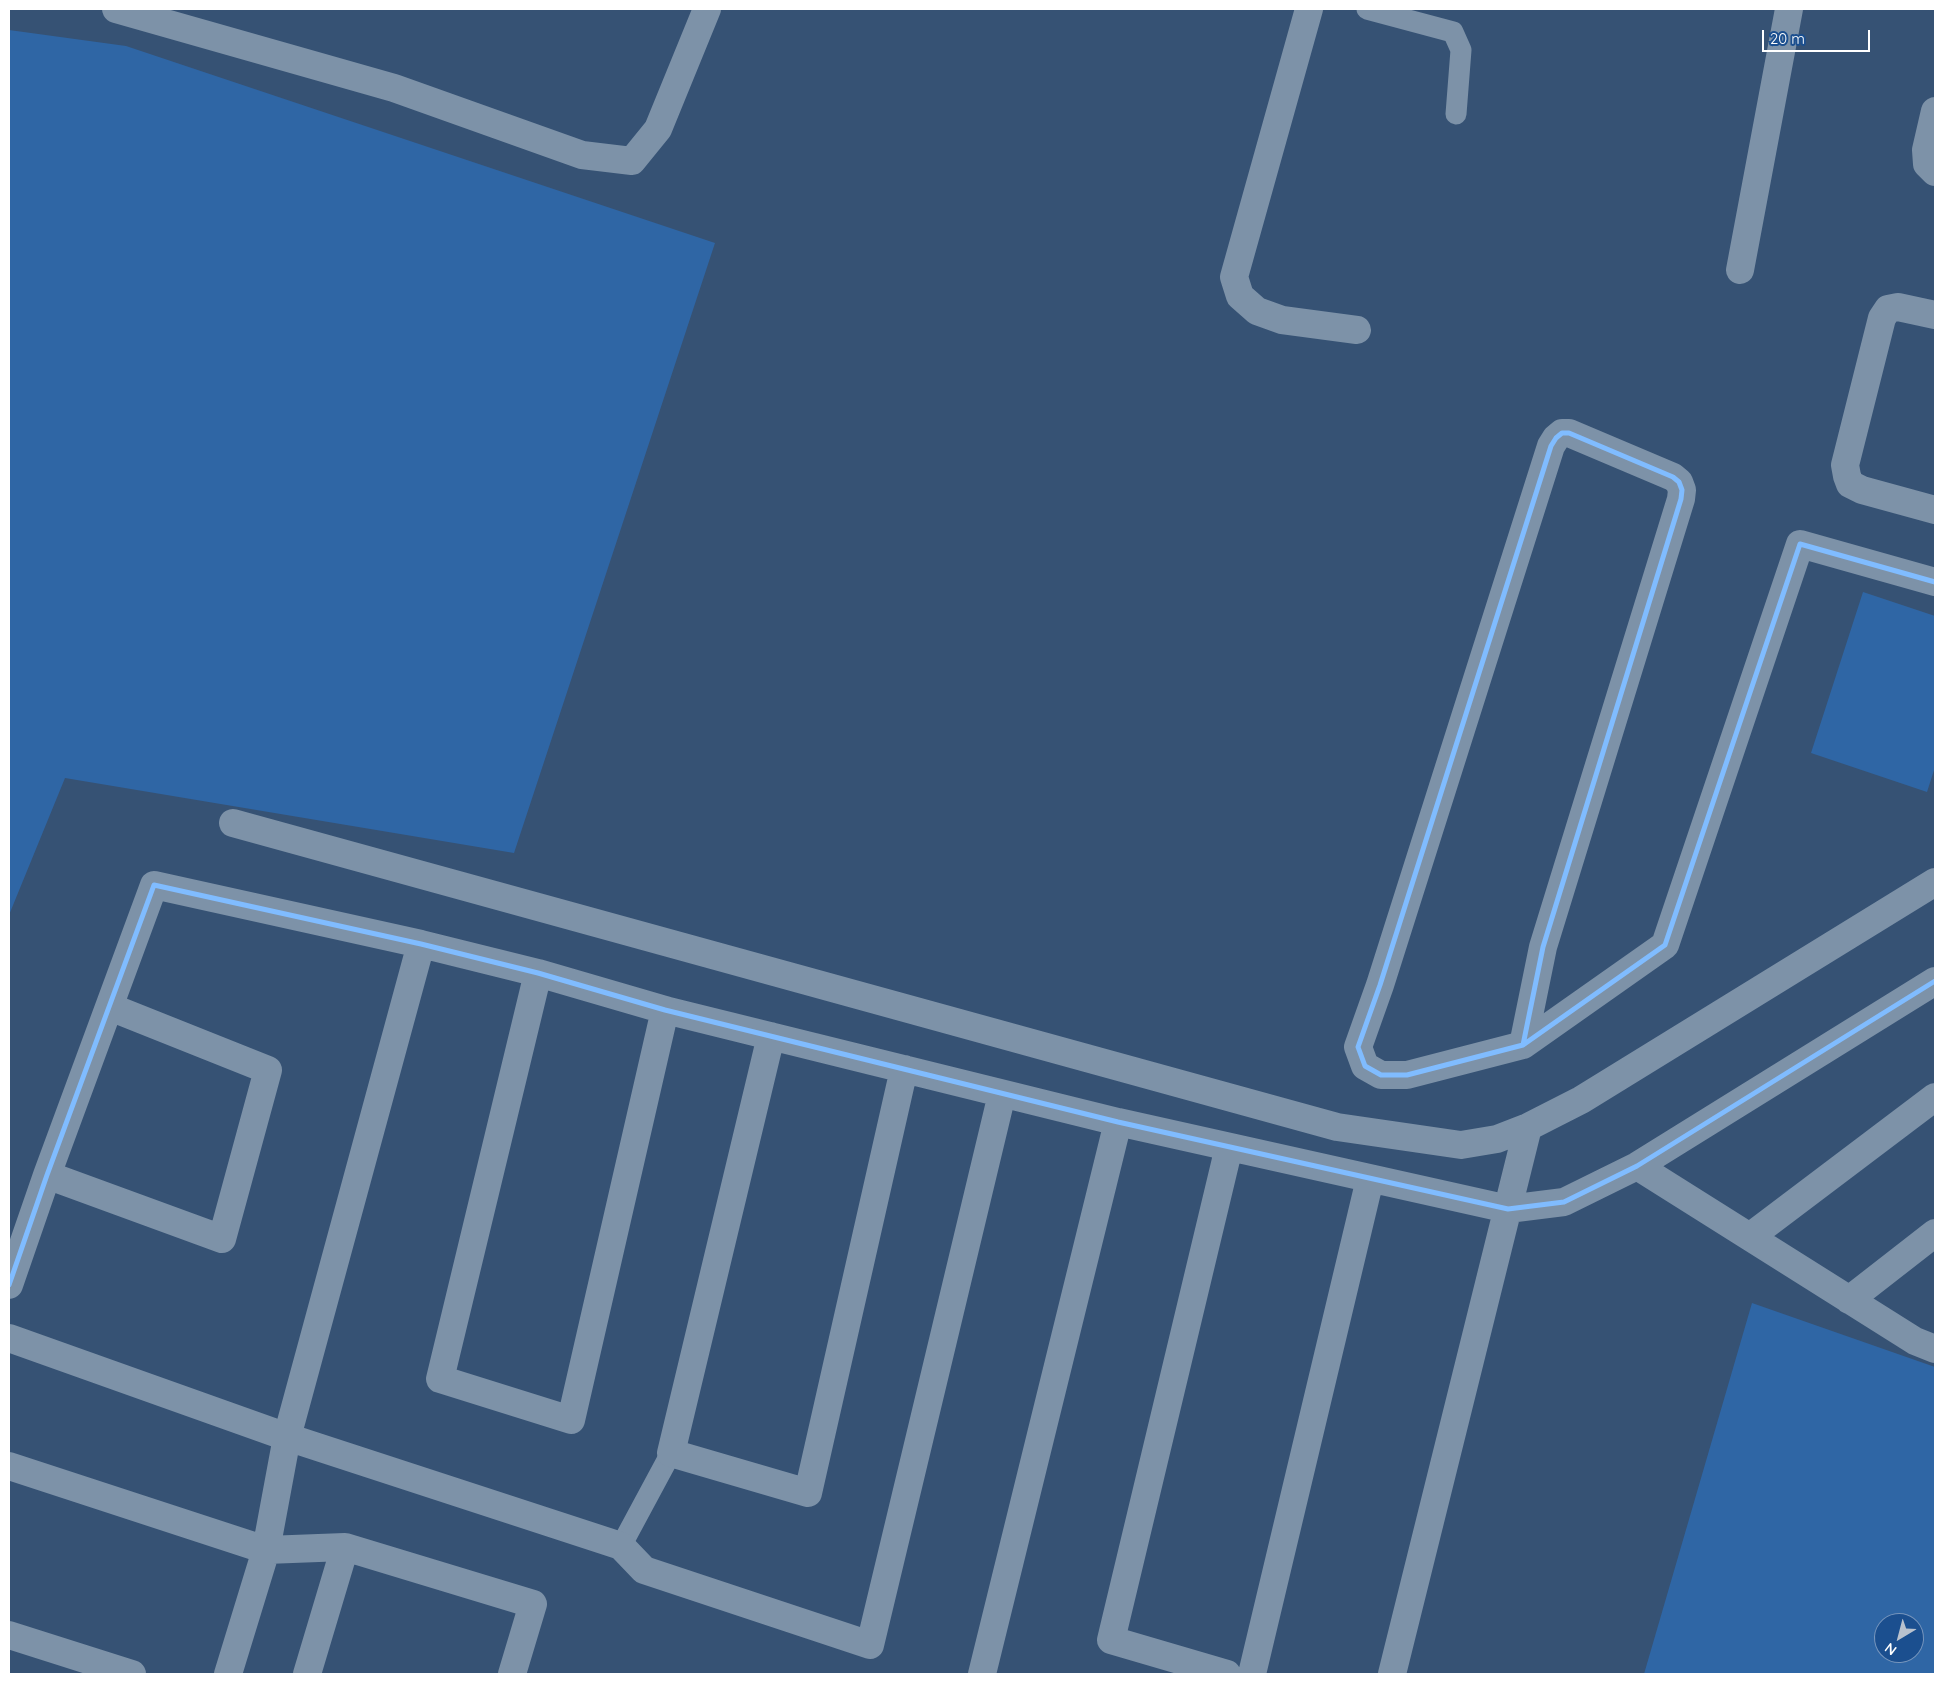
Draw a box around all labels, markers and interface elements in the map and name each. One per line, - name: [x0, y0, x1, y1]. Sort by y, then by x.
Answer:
- scale bar: [1764, 20, 1872, 52]
- text: 20 m: [1770, 29, 1805, 48]
- north arrow: [1874, 1613, 1924, 1663]
- text: N: [1881, 1639, 1900, 1659]

